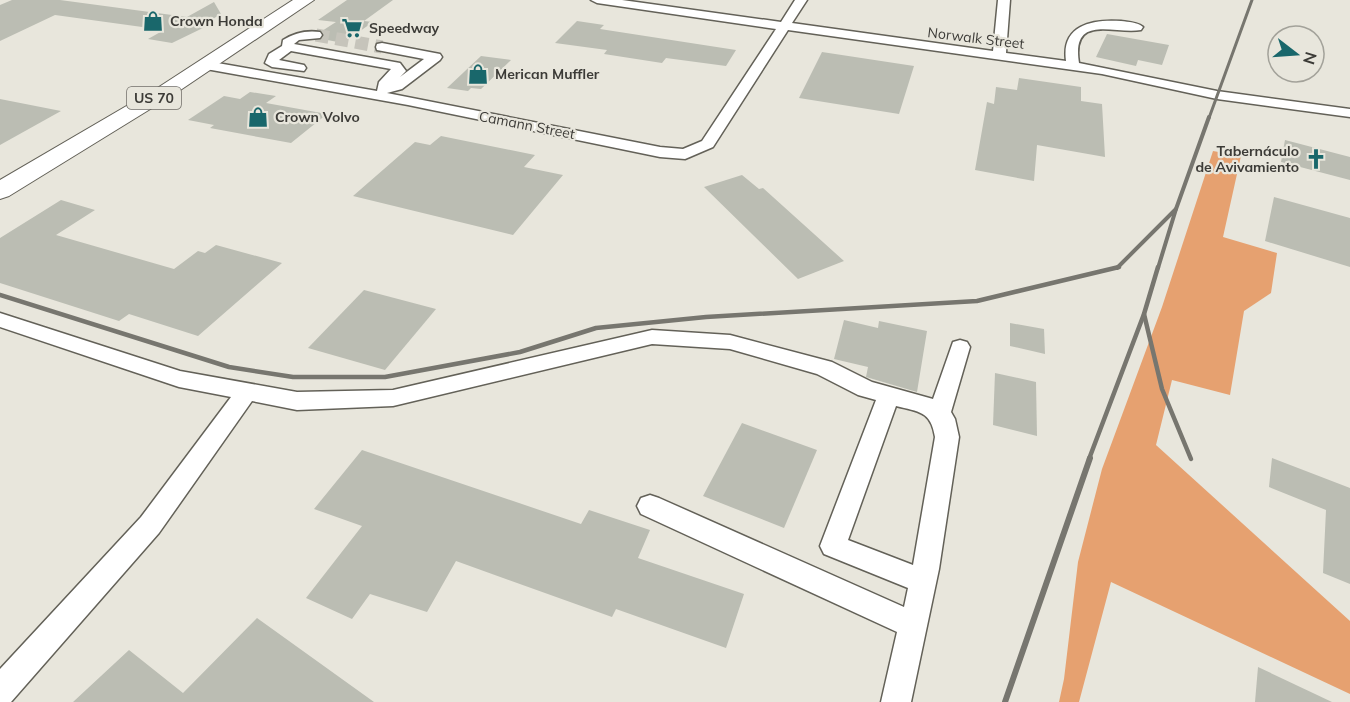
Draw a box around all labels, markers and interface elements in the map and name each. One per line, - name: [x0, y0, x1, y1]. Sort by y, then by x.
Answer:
- shop icon: Crown Honda: [141, 9, 165, 33]
- place label: Crown Honda: [170, 12, 263, 30]
- supermarket icon: Speedway: [340, 16, 364, 40]
- place label: Speedway: [369, 19, 440, 37]
- street label: Norwalk Street: [927, 23, 1025, 53]
- north arrow: [1266, 24, 1326, 84]
- text: N: [1299, 50, 1322, 67]
- shop icon: Merican Muffler: [466, 62, 490, 86]
- place label: Merican Muffler: [495, 65, 600, 83]
- road number: US 70: [127, 87, 181, 109]
- shop icon: Crown Volvo: [246, 105, 270, 129]
- street label: Camann Street: [478, 107, 577, 143]
- place label: Crown Volvo: [275, 108, 360, 126]
- place label: Tabernáculo de Avivamiento: [1195, 142, 1299, 176]
- church icon: Tabernáculo de Avivamiento: [1304, 147, 1328, 171]

